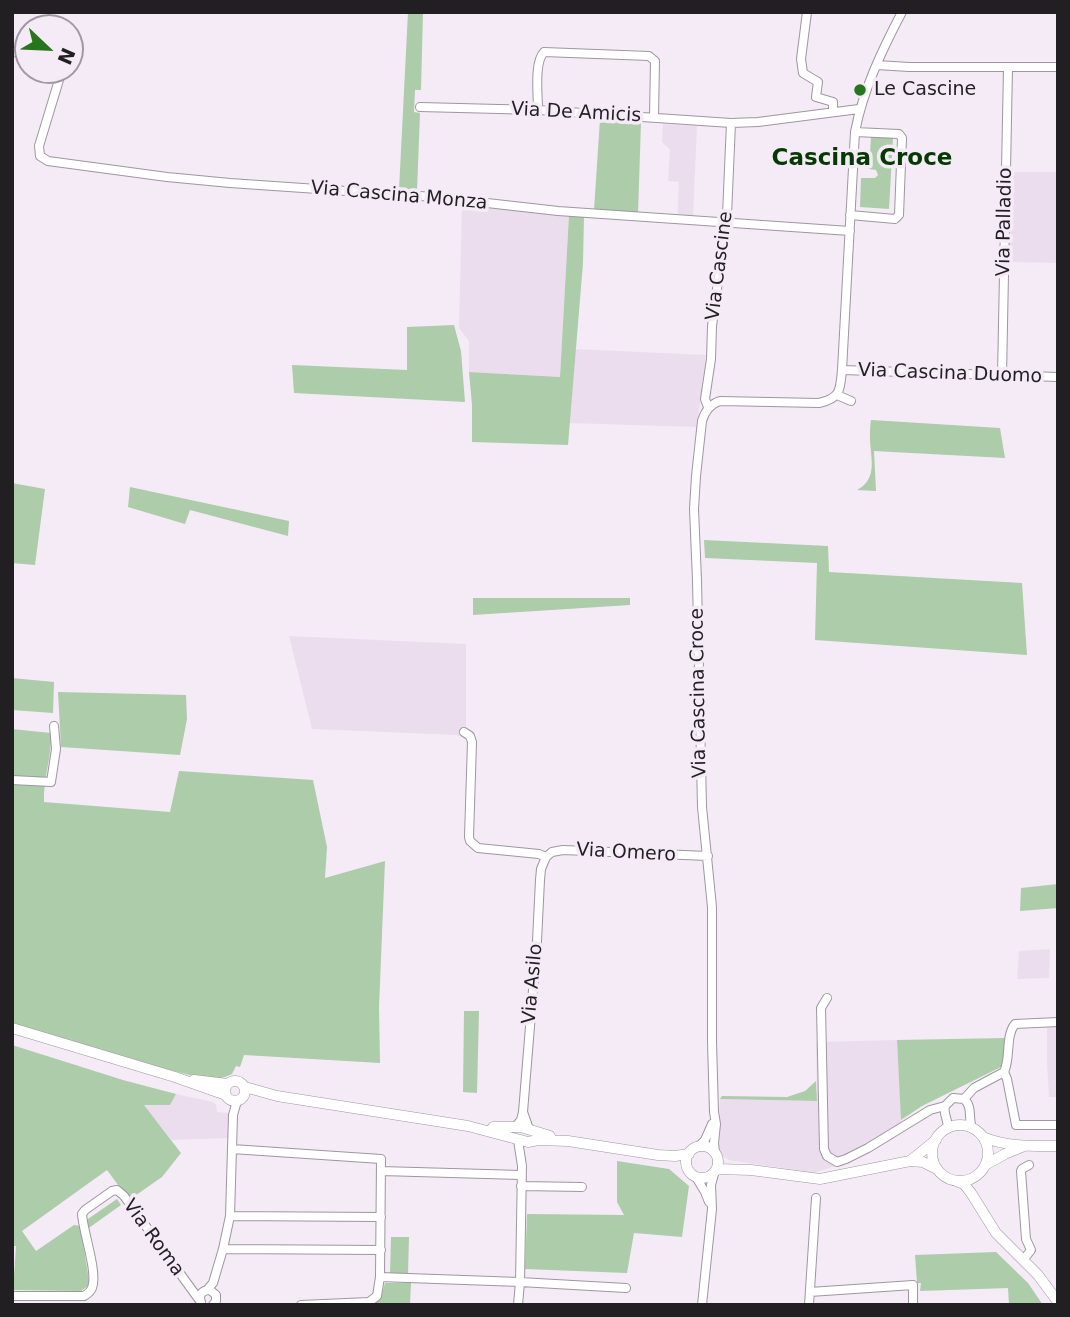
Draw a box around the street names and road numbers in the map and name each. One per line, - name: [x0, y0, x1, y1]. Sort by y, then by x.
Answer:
- street label: Via De Amicis: [510, 98, 642, 128]
- street label: Via Palladio: [993, 167, 1017, 277]
- street label: Via Cascina Monza: [310, 177, 488, 215]
- street label: Via Cascine: [702, 210, 738, 322]
- street label: Via Cascina Duomo: [858, 359, 1042, 389]
- street label: Via Cascina Croce: [686, 608, 712, 778]
- street label: Via Omero: [576, 839, 676, 867]
- street label: Via Asilo: [518, 943, 548, 1025]
- street label: Via Roma: [117, 1195, 189, 1281]

